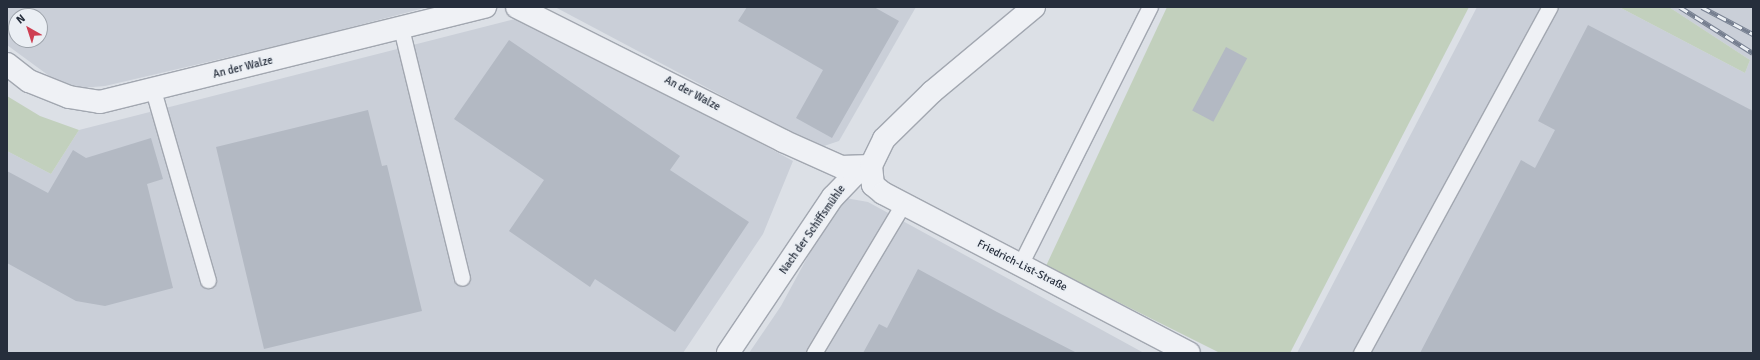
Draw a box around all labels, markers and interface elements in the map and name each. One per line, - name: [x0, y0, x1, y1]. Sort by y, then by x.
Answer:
- north arrow: [8, 8, 48, 48]
- text: N: [14, 12, 28, 27]
- street label: An der Walze: [212, 54, 274, 82]
- street label: An der Walze: [662, 74, 722, 114]
- street label: Nach der Schiffsmühle: [777, 183, 849, 277]
- street label: Friedrich-List-Straße: [975, 238, 1069, 294]

